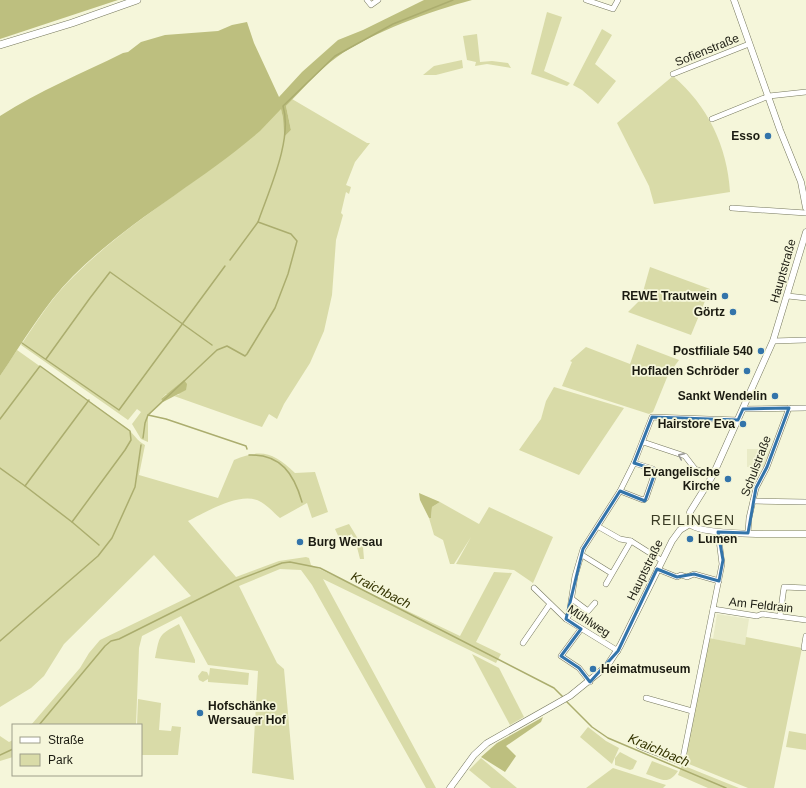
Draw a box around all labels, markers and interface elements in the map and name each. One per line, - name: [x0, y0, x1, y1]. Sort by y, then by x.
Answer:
- street label: Sofienstraße: [673, 31, 741, 69]
- place label: Esso: [731, 129, 760, 143]
- marker: Esso: [763, 131, 773, 141]
- street label: Hauptstraße: [767, 237, 799, 305]
- place label: REWE Trautwein: [622, 289, 717, 303]
- marker: REWE Trautwein: [720, 291, 730, 301]
- place label: Görtz: [694, 305, 725, 319]
- marker: Görtz: [728, 307, 738, 317]
- place label: Postfiliale 540: [673, 344, 753, 358]
- marker: Postfiliale 540: [756, 346, 766, 356]
- place label: Hofladen Schröder: [632, 364, 739, 378]
- marker: Hofladen Schröder: [742, 366, 752, 376]
- place label: Sankt Wendelin: [678, 389, 767, 403]
- marker: Sankt Wendelin: [770, 391, 780, 401]
- place label: Hairstore Eva: [658, 417, 735, 431]
- marker: Hairstore Eva: [738, 419, 748, 429]
- street label: Schulstraße: [738, 433, 774, 498]
- one-way arrow: [678, 453, 685, 461]
- place label: Evangelische Kirche: [643, 465, 720, 493]
- marker: Evangelische Kirche: [723, 474, 733, 484]
- district label: REILINGEN: [651, 512, 735, 528]
- place label: Lumen: [698, 532, 737, 546]
- marker: Lumen: [685, 534, 695, 544]
- place label: Burg Wersau: [308, 535, 382, 549]
- marker: Burg Wersau: [295, 537, 305, 547]
- street label: Hauptstraße: [624, 537, 666, 603]
- water label: Kraichbach: [349, 569, 413, 611]
- street label: Am Feldrain: [728, 595, 794, 615]
- street label: Mühlweg: [565, 602, 613, 640]
- place label: Heimatmuseum: [601, 662, 690, 676]
- marker: Heimatmuseum: [588, 664, 598, 674]
- place label: Hofschänke Wersauer Hof: [208, 699, 287, 727]
- marker: Hofschänke Wersauer Hof: [195, 708, 205, 718]
- legend: [12, 724, 142, 776]
- water label: Kraichbach: [626, 730, 692, 770]
- text: Straße: [48, 733, 84, 747]
- text: Park: [48, 753, 74, 767]

